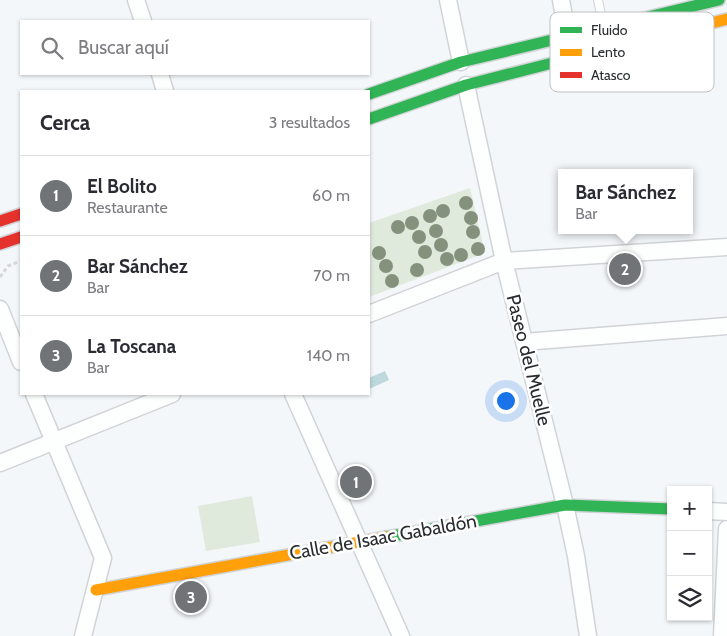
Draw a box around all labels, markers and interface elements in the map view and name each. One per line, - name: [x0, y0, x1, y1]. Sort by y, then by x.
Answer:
- legend: [550, 12, 714, 92]
- search box: [20, 20, 370, 75]
- text: Fluido: [591, 21, 628, 39]
- icon: search: [38, 34, 66, 62]
- text: Buscar aquí: [78, 36, 169, 59]
- text: Lento: [591, 43, 625, 61]
- text: Atasco: [591, 66, 631, 84]
- text: Cerca: [40, 110, 90, 135]
- text: 3 resultados: [269, 113, 350, 132]
- popup: [558, 169, 693, 234]
- text: El Bolito: [87, 175, 157, 198]
- text: Bar Sánchez: [575, 181, 676, 204]
- text: 1: [53, 186, 59, 205]
- text: 60 m: [312, 186, 350, 205]
- text: Restaurante: [87, 198, 168, 217]
- text: Bar: [575, 204, 597, 223]
- pin: 2: [609, 250, 641, 288]
- text: Bar Sánchez: [87, 255, 188, 278]
- text: 2: [52, 266, 60, 285]
- text: 70 m: [313, 266, 350, 285]
- text: Bar: [87, 278, 109, 297]
- street label: Paseo del Muelle: [502, 292, 557, 428]
- text: La Toscana: [87, 335, 176, 358]
- text: 3: [52, 346, 60, 365]
- text: 140 m: [307, 346, 350, 365]
- text: Bar: [87, 358, 109, 377]
- your location: [493, 388, 519, 414]
- pin: 1: [340, 463, 372, 501]
- map controls: [667, 486, 712, 621]
- button: +: [667, 486, 712, 531]
- street label: Calle de Isaac Gabaldón: [288, 509, 478, 565]
- button: −: [667, 531, 712, 576]
- button: layers: [667, 576, 712, 621]
- pin: 3: [175, 578, 207, 616]

